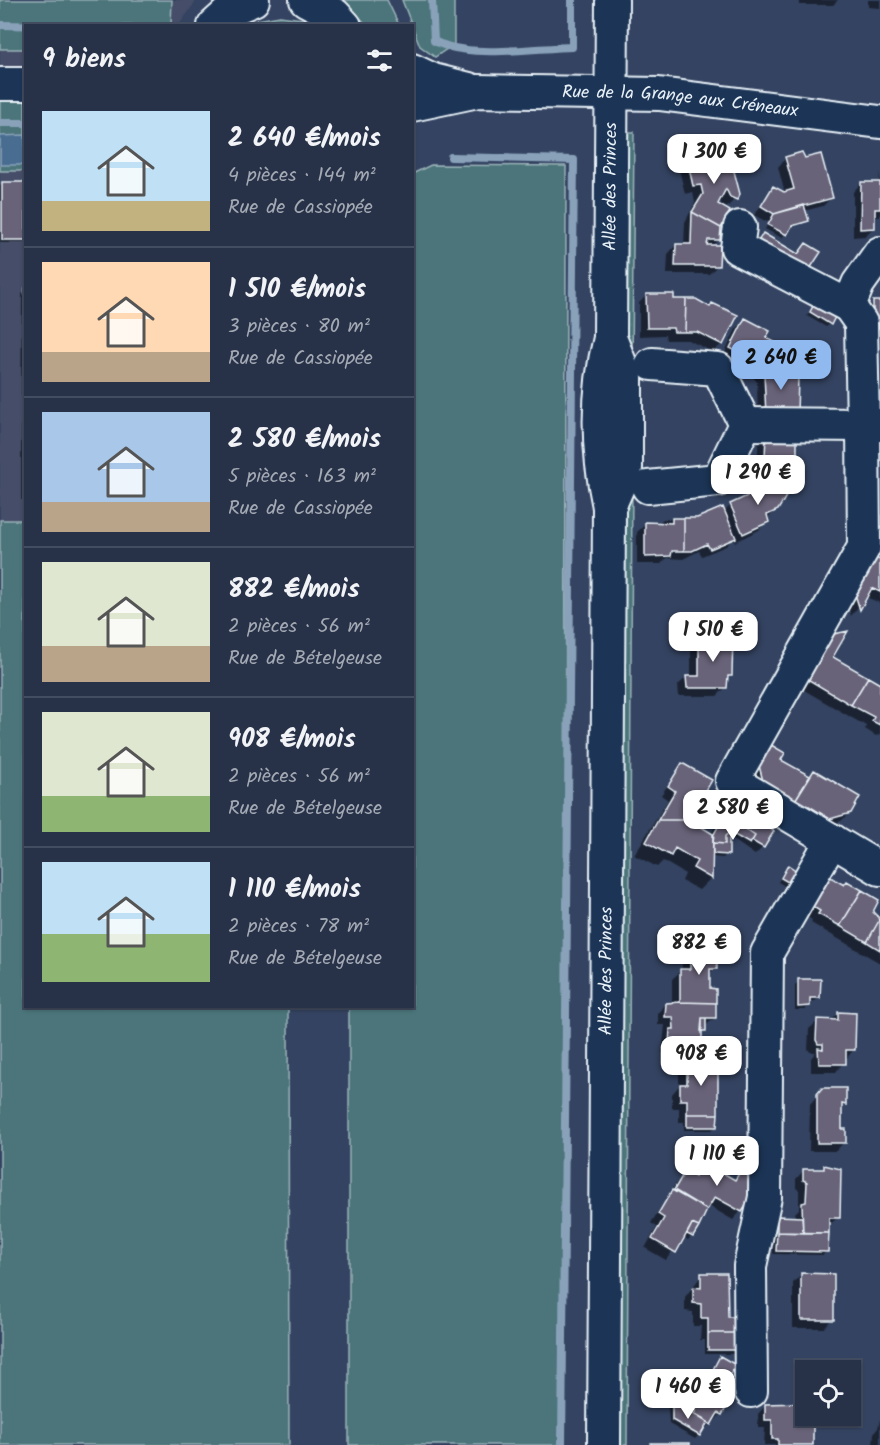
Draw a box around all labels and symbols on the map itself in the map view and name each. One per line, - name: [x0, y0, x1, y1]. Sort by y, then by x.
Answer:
- street label: Rue de la Grange aux Créneaux: [562, 78, 800, 126]
- street label: Allée des Princes: [596, 122, 626, 251]
- pin: 1 300 €: [659, 134, 769, 185]
- pin: 2 640 €: [726, 340, 836, 391]
- pin: 1 290 €: [703, 455, 813, 506]
- pin: 1 510 €: [658, 612, 768, 663]
- pin: 2 580 €: [678, 790, 788, 841]
- street label: Allée des Princes: [592, 906, 621, 1035]
- pin: 882 €: [657, 925, 741, 976]
- pin: 908 €: [659, 1036, 743, 1087]
- pin: 1 110 €: [662, 1136, 772, 1187]
- pin: 1 460 €: [633, 1369, 743, 1420]

